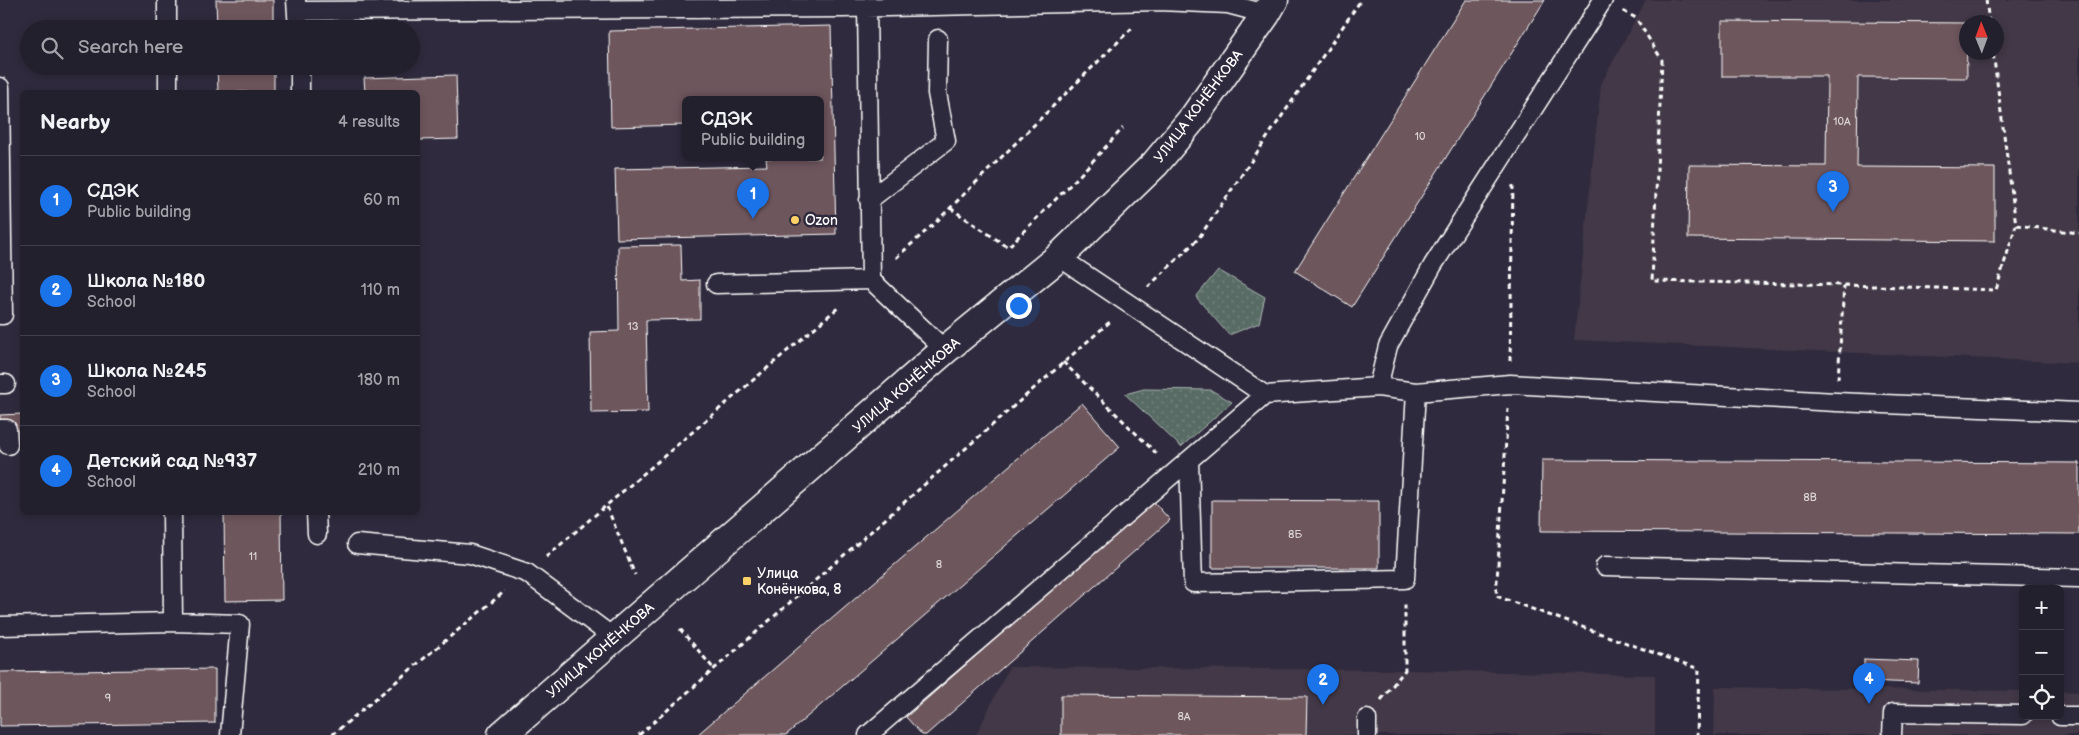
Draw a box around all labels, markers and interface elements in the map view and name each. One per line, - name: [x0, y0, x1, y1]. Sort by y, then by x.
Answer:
- north arrow: [1959, 15, 2004, 60]
- search box: [20, 20, 420, 75]
- icon: search: [38, 34, 66, 62]
- text: Search here: [78, 36, 183, 59]
- street label: УЛИЦА КОНЁНКОВА: [1150, 46, 1247, 166]
- popup: [682, 96, 824, 161]
- text: СДЭК: [701, 108, 753, 131]
- text: Nearby: [40, 110, 110, 135]
- text: 4 results: [338, 113, 400, 132]
- house number: 10А: [1833, 115, 1851, 128]
- house number: 10: [1415, 130, 1426, 143]
- text: Public building: [701, 131, 805, 150]
- pin: 3: [1817, 171, 1849, 212]
- pin: 1: [737, 178, 769, 219]
- text: СДЭК: [87, 180, 139, 203]
- text: 1: [53, 191, 59, 210]
- text: 60 m: [363, 191, 400, 210]
- text: Public building: [87, 203, 191, 222]
- place label: Ozon: [805, 212, 838, 229]
- marker: Ozon: [789, 214, 801, 226]
- text: Школа №180: [87, 270, 205, 293]
- text: 2: [51, 281, 61, 300]
- text: 110 m: [361, 281, 400, 300]
- text: School: [87, 293, 136, 312]
- your location: [1006, 293, 1032, 319]
- house number: 13: [627, 320, 639, 333]
- street label: УЛИЦА КОНЁНКОВА: [849, 333, 964, 437]
- text: Школа №245: [87, 360, 207, 383]
- text: 3: [51, 371, 61, 390]
- text: 180 m: [358, 371, 400, 390]
- text: School: [87, 383, 136, 402]
- text: Детский сад №937: [87, 450, 257, 473]
- text: 4: [51, 461, 61, 480]
- text: 210 m: [358, 461, 400, 480]
- text: School: [87, 473, 136, 492]
- house number: 8В: [1803, 491, 1817, 504]
- house number: 8Б: [1288, 528, 1302, 541]
- house number: 11: [249, 550, 257, 563]
- house number: 8: [936, 558, 942, 571]
- place label: Улица Конёнкова, 8: [757, 565, 842, 598]
- marker: Улица Конёнкова, 8: [741, 575, 753, 587]
- map controls: [2019, 585, 2064, 720]
- button: +: [2019, 585, 2064, 630]
- street label: УЛИЦА КОНЁНКОВА: [543, 598, 658, 702]
- button: −: [2019, 630, 2064, 675]
- pin: 4: [1853, 663, 1885, 704]
- pin: 2: [1307, 664, 1339, 705]
- button: locate: [2019, 675, 2064, 720]
- house number: 9: [105, 692, 111, 705]
- house number: 8А: [1177, 710, 1191, 723]

